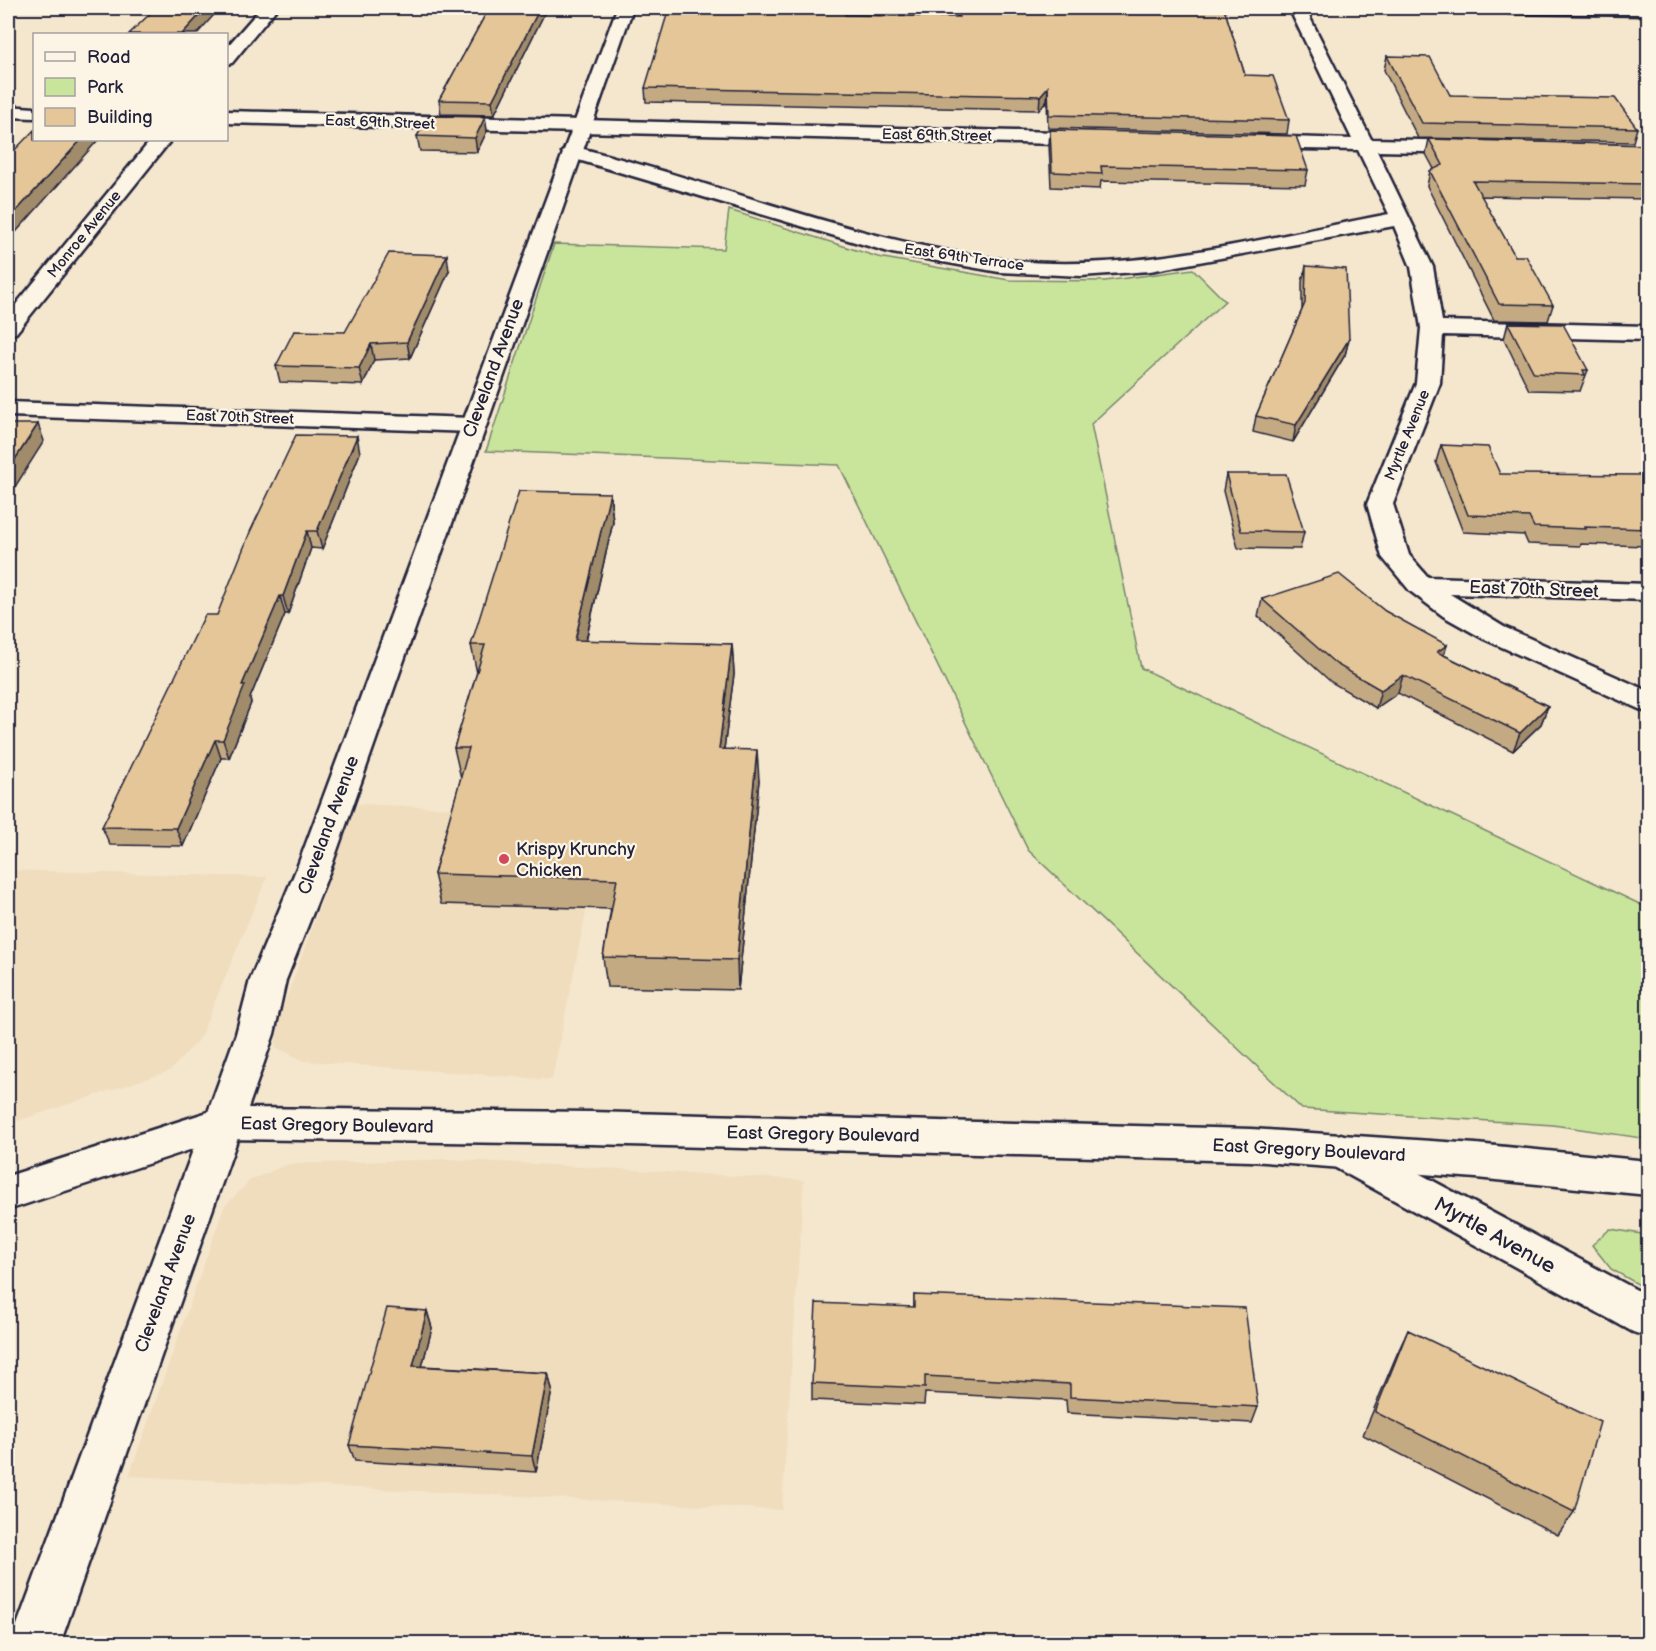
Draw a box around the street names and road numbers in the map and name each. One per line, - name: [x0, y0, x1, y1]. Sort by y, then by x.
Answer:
- street label: East 69th Street: [325, 111, 436, 134]
- street label: East 69th Street: [882, 125, 993, 146]
- street label: Monroe Avenue: [43, 187, 125, 282]
- street label: East 69th Terrace: [903, 240, 1025, 275]
- street label: Cleveland Avenue: [459, 296, 528, 440]
- street label: Myrtle Avenue: [1381, 387, 1434, 483]
- street label: East 70th Street: [186, 406, 295, 429]
- street label: East 70th Street: [1469, 577, 1600, 602]
- street label: Cleveland Avenue: [294, 753, 363, 897]
- street label: East Gregory Boulevard: [240, 1113, 434, 1138]
- street label: East Gregory Boulevard: [726, 1122, 920, 1147]
- street label: East Gregory Boulevard: [1212, 1135, 1406, 1166]
- street label: Myrtle Avenue: [1430, 1192, 1560, 1279]
- street label: Cleveland Avenue: [131, 1211, 200, 1355]

